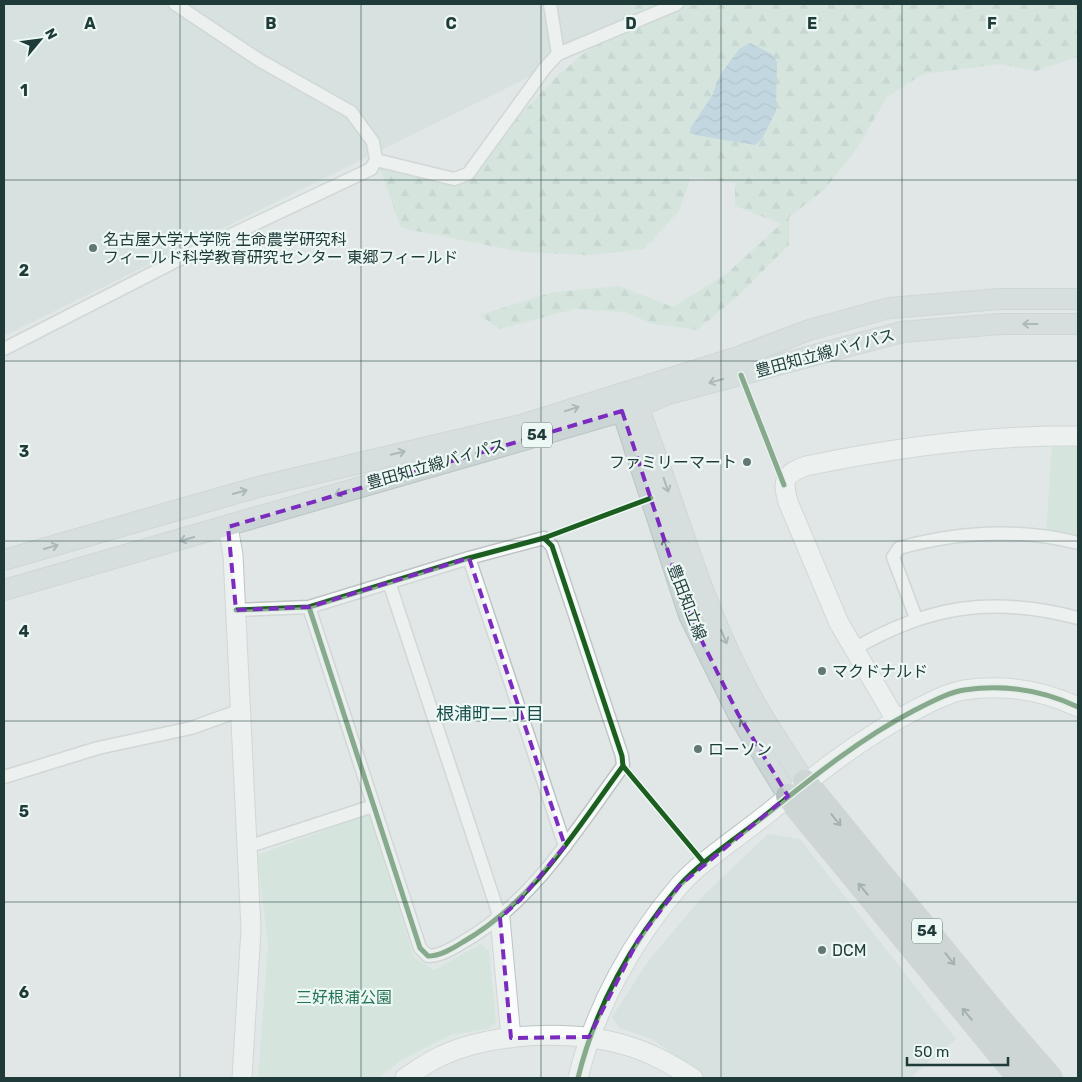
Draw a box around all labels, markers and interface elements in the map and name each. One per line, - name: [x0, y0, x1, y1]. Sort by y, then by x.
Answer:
- text: A: [84, 14, 96, 33]
- text: B: [265, 14, 277, 33]
- text: C: [445, 14, 457, 33]
- text: D: [625, 14, 637, 33]
- text: E: [807, 14, 817, 33]
- text: F: [987, 14, 997, 33]
- north arrow: [15, 15, 65, 65]
- text: N: [41, 25, 61, 42]
- text: 1: [20, 81, 28, 100]
- place label: 名古屋大学大学院 生命農学研究科 フィールド科学教育研究センター 東郷フィールド: [103, 230, 458, 267]
- marker: 名古屋大学大学院 生命農学研究科 フィールド科学教育研究センター 東郷フィールド: [87, 242, 99, 254]
- text: 2: [19, 261, 29, 280]
- one-way arrow: [1022, 319, 1038, 329]
- street label: 豊田知立線バイパス: [753, 325, 897, 381]
- one-way arrow: [709, 377, 725, 387]
- one-way arrow: [564, 404, 580, 414]
- road number: 54: [522, 422, 552, 448]
- street label: 豊田知立線バイパス: [364, 435, 508, 493]
- text: 3: [19, 442, 29, 461]
- one-way arrow: [390, 448, 406, 457]
- place label: ファミリーマート: [609, 453, 737, 472]
- marker: ファミリーマート: [741, 456, 753, 468]
- one-way arrow: [662, 477, 671, 493]
- one-way arrow: [232, 486, 248, 496]
- one-way arrow: [335, 488, 351, 497]
- one-way arrow: [179, 534, 195, 544]
- one-way arrow: [661, 537, 670, 553]
- one-way arrow: [42, 541, 58, 551]
- street label: 豊田知立線: [664, 561, 710, 643]
- text: 4: [19, 622, 30, 641]
- one-way arrow: [719, 629, 729, 644]
- place label: マクドナルド: [832, 662, 928, 681]
- marker: マクドナルド: [816, 665, 828, 677]
- district label: 根浦町二丁目: [436, 703, 544, 725]
- one-way arrow: [739, 718, 749, 733]
- place label: ローソン: [708, 740, 772, 759]
- marker: ローソン: [692, 743, 704, 755]
- text: 5: [19, 802, 29, 821]
- one-way arrow: [830, 813, 841, 826]
- one-way arrow: [858, 882, 869, 895]
- road number: 54: [912, 918, 942, 944]
- place label: DCM: [832, 941, 866, 960]
- marker: DCM: [816, 944, 828, 956]
- one-way arrow: [944, 952, 955, 965]
- text: 6: [19, 983, 29, 1002]
- park label: 三好根浦公園: [296, 988, 392, 1007]
- one-way arrow: [962, 1008, 973, 1021]
- scale bar: [907, 1034, 1008, 1066]
- text: 50 m: [914, 1043, 949, 1061]

